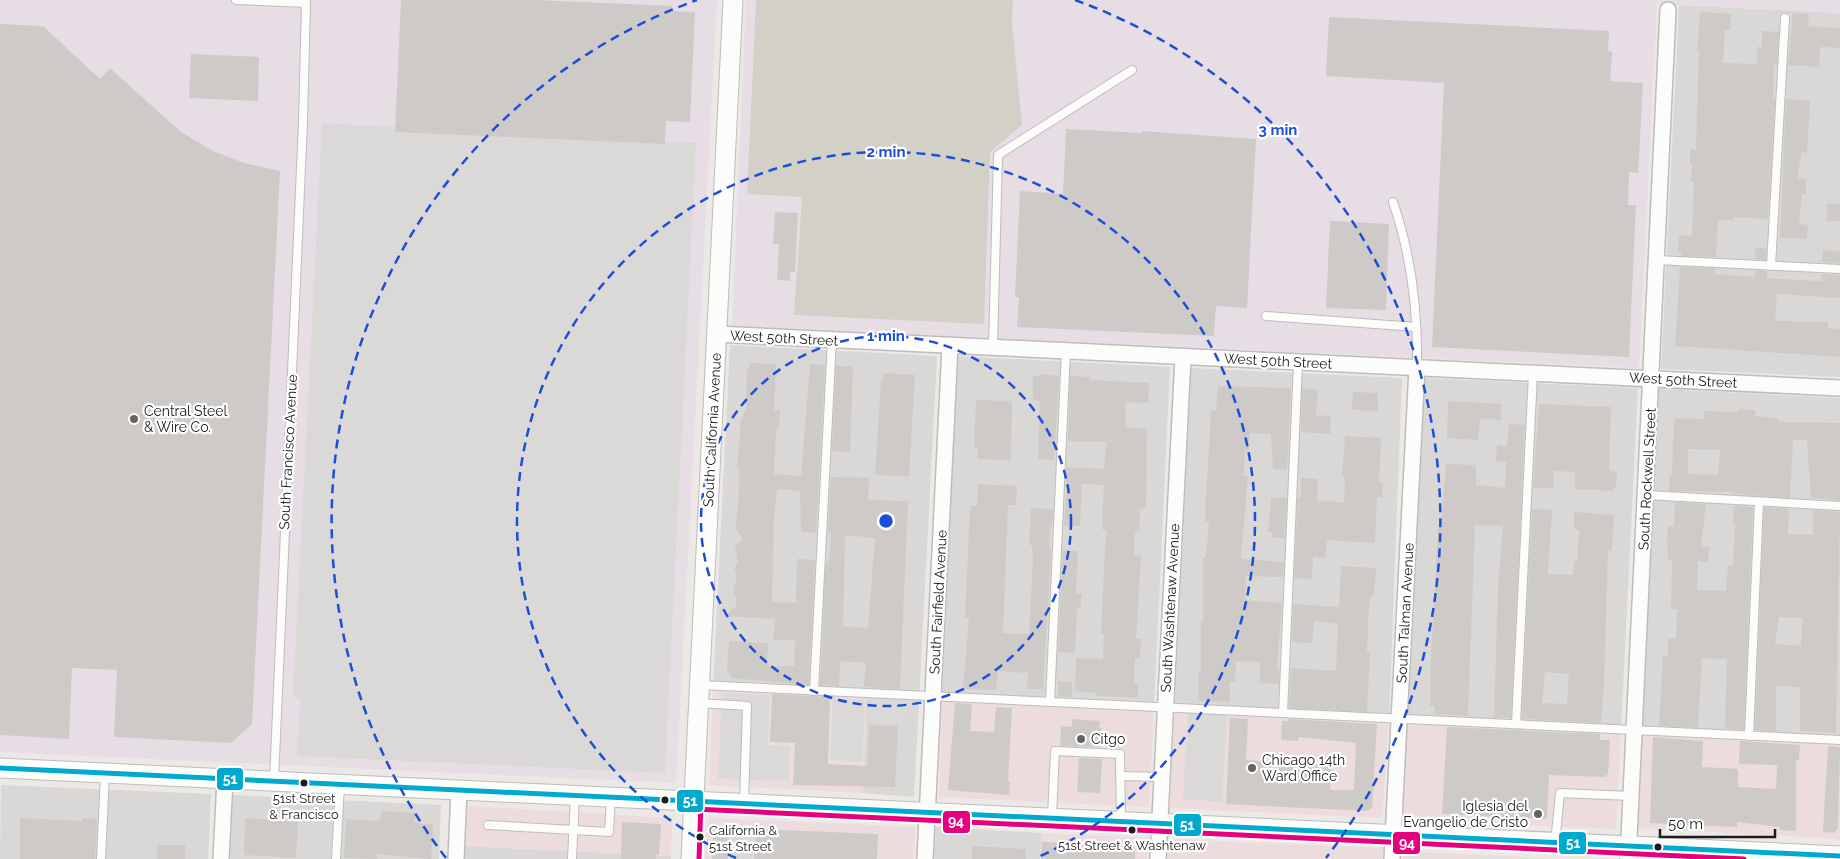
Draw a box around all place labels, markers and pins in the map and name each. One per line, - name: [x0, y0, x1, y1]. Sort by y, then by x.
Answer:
- place label: Central Steel & Wire Co.: [144, 403, 227, 435]
- marker: Central Steel & Wire Co.: [128, 413, 140, 425]
- centre of rings: [877, 512, 895, 530]
- place label: Citgo: [1091, 731, 1125, 747]
- marker: Citgo: [1075, 733, 1087, 745]
- place label: Chicago 14th Ward Office: [1262, 752, 1345, 784]
- marker: Chicago 14th Ward Office: [1246, 762, 1258, 774]
- marker: 51st Street & Francisco: [299, 778, 309, 788]
- place label: 51st Street & Francisco: [269, 791, 339, 822]
- unlabelled marker: [660, 795, 670, 805]
- place label: Iglesia del Evangelio de Cristo: [1403, 798, 1528, 830]
- marker: Iglesia del Evangelio de Cristo: [1532, 808, 1544, 820]
- place label: California & 51st Street: [709, 823, 778, 854]
- marker: 51st Street & Washtenaw: [1127, 825, 1137, 835]
- marker: California & 51st Street: [695, 832, 705, 842]
- place label: 51st Street & Washtenaw: [1058, 838, 1207, 853]
- unlabelled marker: [1653, 842, 1663, 852]

